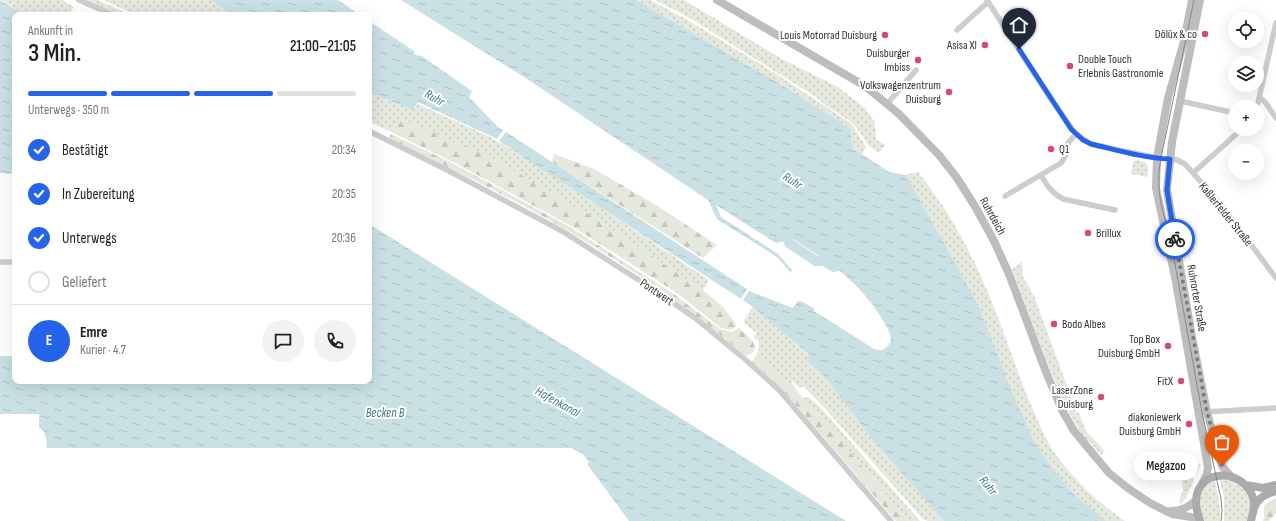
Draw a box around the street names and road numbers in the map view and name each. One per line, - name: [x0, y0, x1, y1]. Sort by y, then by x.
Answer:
- street label: Kaßlerfelder Straße: [1195, 179, 1256, 249]
- street label: Ruhrdeich: [976, 195, 1009, 238]
- street label: Ruhrorter Straße: [1183, 263, 1210, 333]
- street label: Pontwert: [637, 276, 677, 309]

